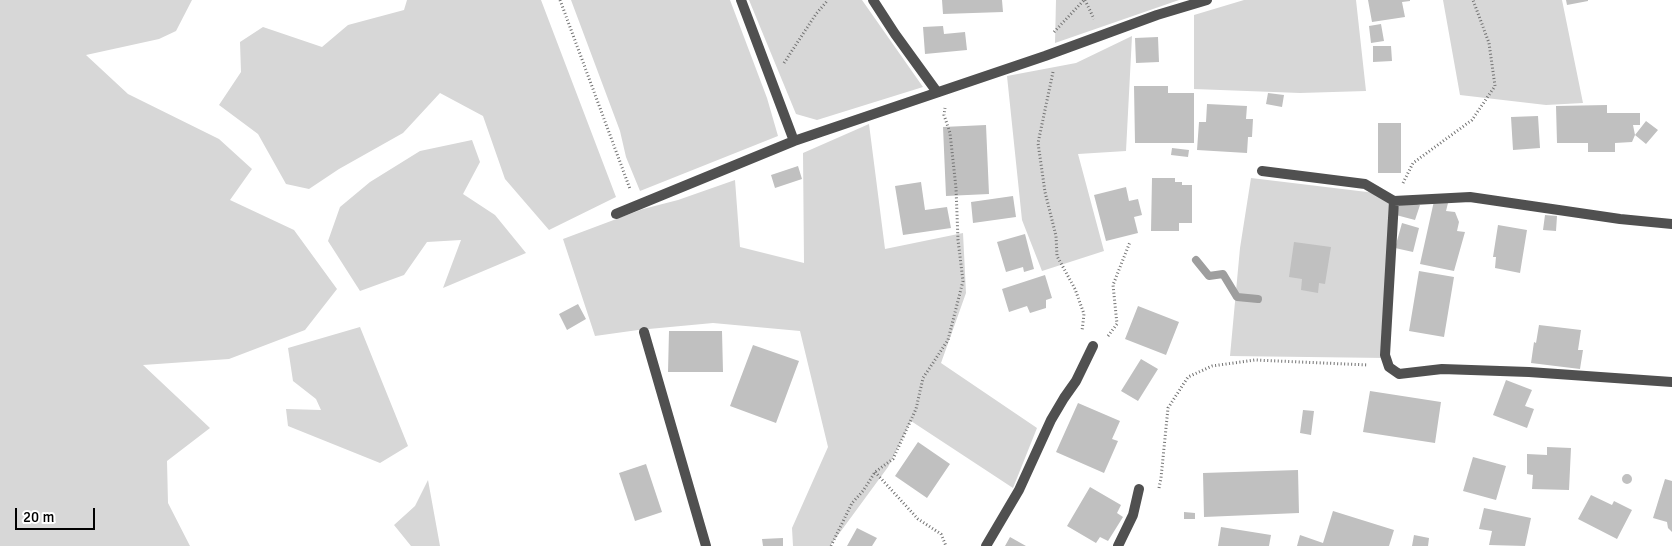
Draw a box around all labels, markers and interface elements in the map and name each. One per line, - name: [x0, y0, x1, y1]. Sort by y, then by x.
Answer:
- scale bar: [18, 498, 98, 530]
- text: 20 m: [23, 508, 54, 526]

